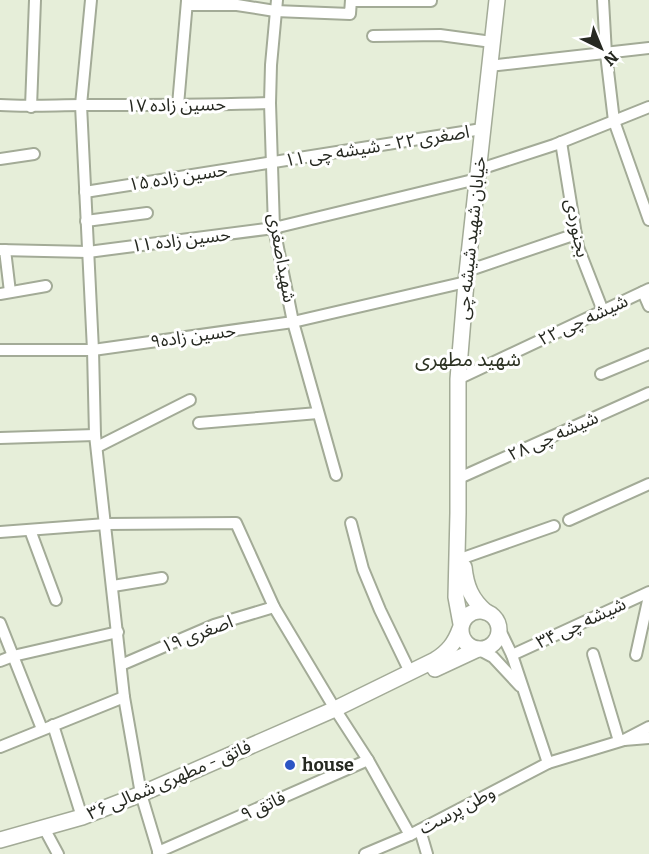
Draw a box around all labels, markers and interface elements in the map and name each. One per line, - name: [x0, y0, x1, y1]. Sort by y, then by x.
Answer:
- north arrow: [571, 18, 631, 78]
- text: N: [600, 47, 622, 70]
- street label: حسین زاده ۱۷: [126, 93, 226, 117]
- street label: اصغری ۲۲ - شیشه چی ۱۱: [283, 121, 471, 172]
- street label: خیابان شهید شیشه چی: [451, 155, 491, 321]
- street label: حسین زاده ۱۵: [127, 158, 229, 196]
- street label: بجنوردی: [560, 197, 594, 259]
- street label: شهیداصغری: [263, 212, 301, 304]
- street label: حسین زاده ۱۱: [130, 223, 232, 257]
- street label: شیشه چی ۲۲: [535, 290, 631, 350]
- street label: حسین زاده۹: [149, 319, 237, 353]
- district label: شهید مطهری: [415, 347, 521, 371]
- street label: شیشه چی ۲۸: [504, 406, 602, 466]
- street label: شیشه چی ۳۴: [533, 593, 629, 653]
- street label: اصغری ۱۹: [158, 610, 236, 658]
- street label: فاتق - مطهری شمالی ۳۶: [84, 735, 254, 825]
- place label: house: [302, 754, 354, 776]
- marker: house: [283, 758, 297, 772]
- street label: وطن پرست: [415, 781, 499, 839]
- street label: فاتق ۹: [237, 786, 289, 826]

